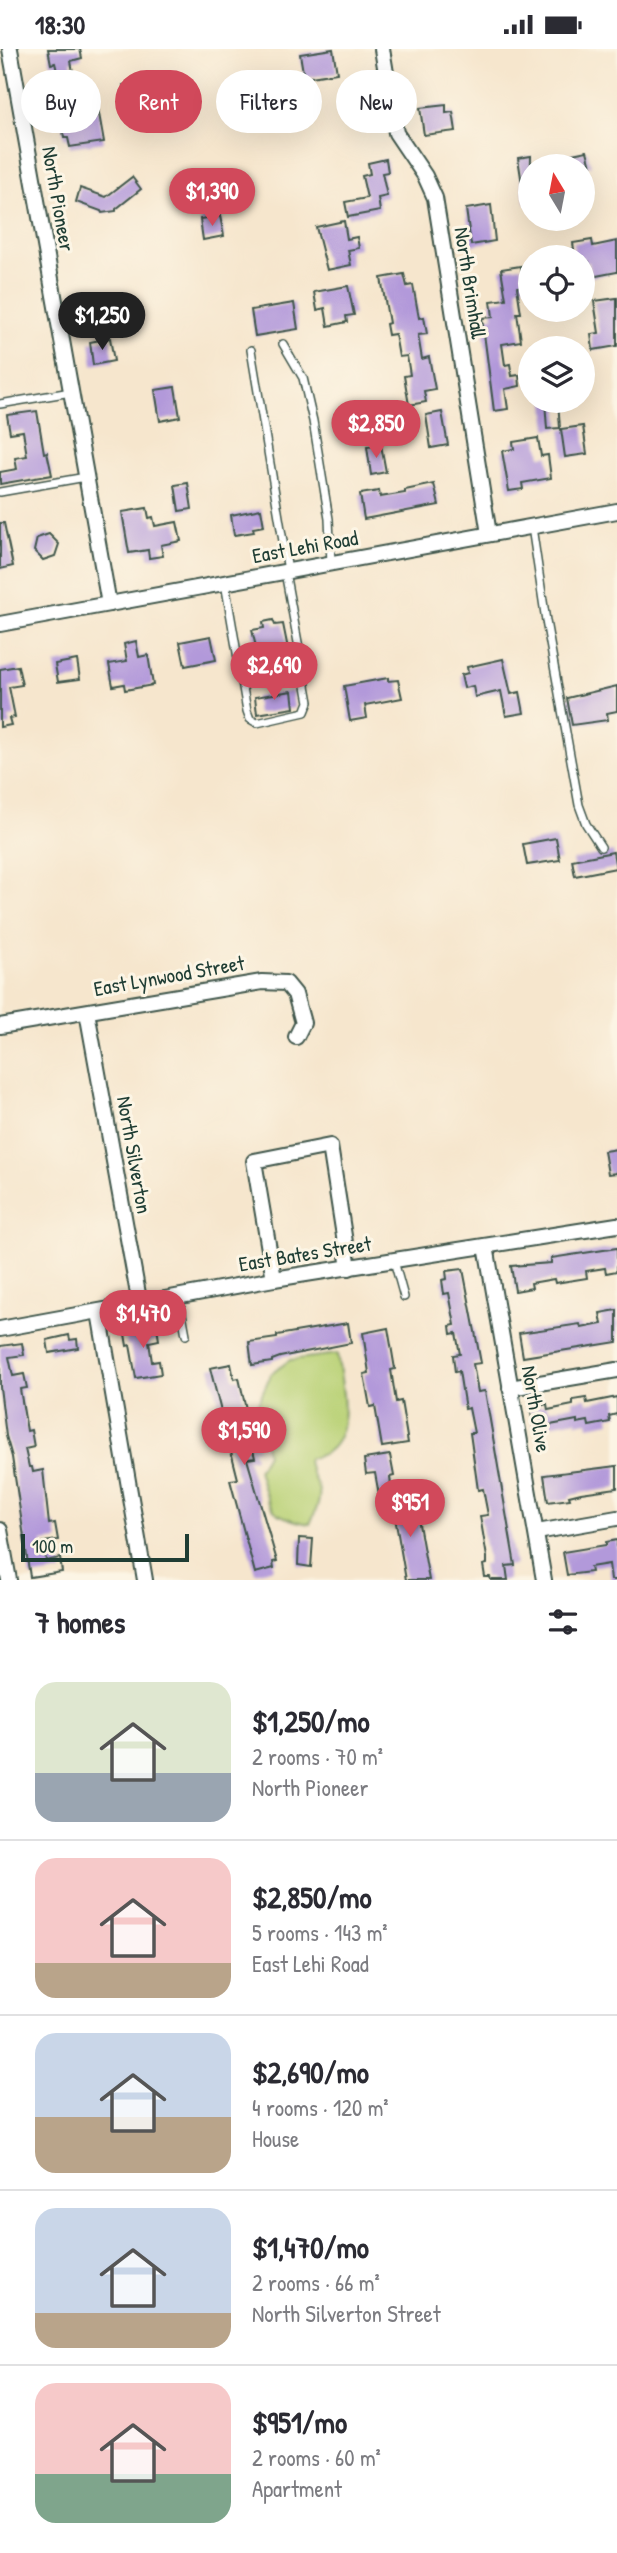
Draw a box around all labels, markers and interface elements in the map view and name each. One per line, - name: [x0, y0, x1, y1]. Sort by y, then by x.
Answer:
- text: 18:30: [35, 7, 85, 42]
- chip: Buy: [21, 70, 101, 133]
- chip: Rent: [115, 70, 202, 133]
- chip: Filters: [216, 70, 322, 133]
- chip: New: [336, 70, 417, 133]
- street label: North Pioneer: [35, 144, 82, 254]
- north arrow: [518, 154, 595, 231]
- map controls: [518, 154, 595, 413]
- pin: $1,390: [155, 169, 269, 228]
- text: $1,390: [185, 175, 239, 206]
- street label: North Brimhall: [447, 225, 494, 342]
- button: locate: [518, 245, 595, 322]
- pin: $1,250: [45, 293, 159, 352]
- text: $1,250: [74, 299, 130, 330]
- button: layers: [518, 336, 595, 413]
- pin: $2,850: [319, 401, 433, 460]
- text: $2,850: [347, 407, 405, 438]
- street label: East Lehi Road: [250, 523, 360, 570]
- pin: $2,690: [217, 643, 331, 702]
- text: $2,690: [247, 649, 302, 680]
- street label: East Lynwood Street: [91, 948, 247, 1003]
- street label: North Silverton: [110, 1094, 159, 1216]
- street label: East Bates Street: [237, 1229, 374, 1278]
- pin: $1,470: [86, 1291, 200, 1350]
- text: $1,470: [116, 1297, 170, 1328]
- street label: North Olive: [515, 1363, 558, 1454]
- pin: $1,590: [187, 1407, 301, 1467]
- text: $1,590: [217, 1414, 271, 1445]
- pin: $951: [369, 1479, 451, 1539]
- text: $951: [391, 1486, 429, 1517]
- scale bar: [21, 1531, 189, 1563]
- text: 100 m: [32, 1533, 73, 1559]
- text: 7 homes: [35, 1602, 125, 1642]
- icon: filters: [544, 1603, 582, 1641]
- text: $1,250/mo: [252, 1701, 370, 1741]
- icon: home: [91, 1710, 175, 1794]
- text: 2 rooms · 70 m²: [252, 1741, 383, 1772]
- text: North Pioneer: [252, 1772, 368, 1803]
- text: $2,850/mo: [252, 1877, 372, 1917]
- icon: home: [91, 1886, 175, 1970]
- text: 5 rooms · 143 m²: [252, 1917, 388, 1948]
- text: East Lehi Road: [252, 1948, 369, 1979]
- text: $2,690/mo: [252, 2052, 369, 2092]
- icon: home: [91, 2061, 175, 2145]
- text: 4 rooms · 120 m²: [252, 2092, 389, 2123]
- text: House: [252, 2123, 299, 2154]
- text: $1,470/mo: [252, 2227, 369, 2267]
- icon: home: [91, 2236, 175, 2320]
- text: 2 rooms · 66 m²: [252, 2267, 380, 2298]
- text: North Silverton Street: [252, 2298, 441, 2329]
- text: $951/mo: [252, 2402, 347, 2442]
- icon: home: [91, 2411, 175, 2495]
- text: 2 rooms · 60 m²: [252, 2442, 381, 2473]
- text: Apartment: [252, 2473, 342, 2504]

